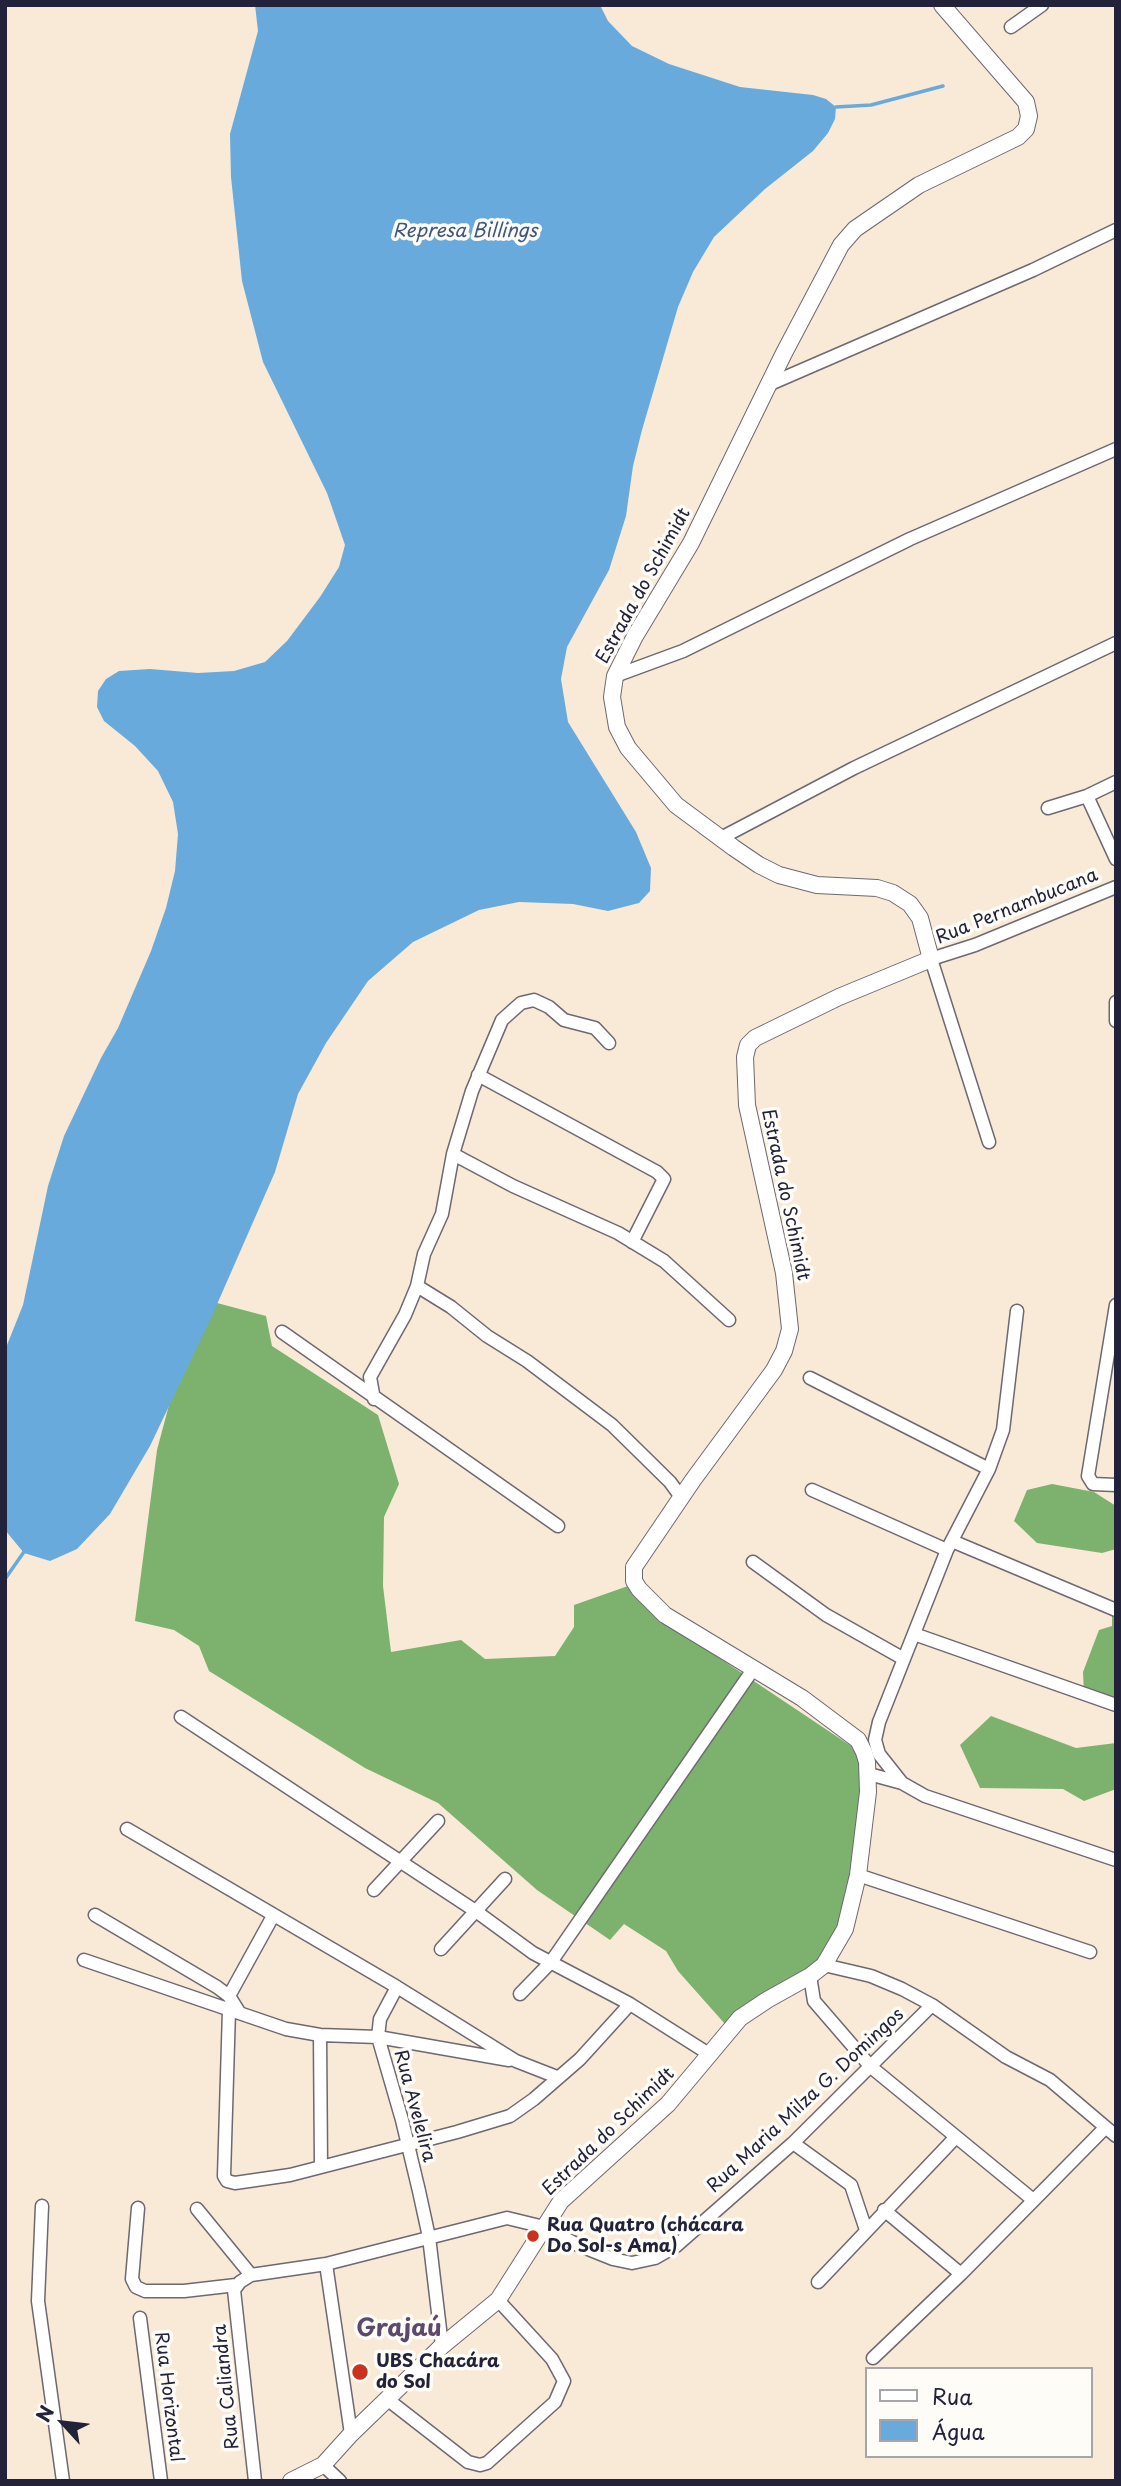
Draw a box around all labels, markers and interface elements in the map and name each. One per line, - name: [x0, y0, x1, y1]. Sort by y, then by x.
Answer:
- water label: Represa Billings: [393, 221, 537, 243]
- street label: Estrada do Schimidt: [592, 504, 696, 668]
- street label: Rua Pernambucana: [933, 865, 1101, 949]
- street label: Estrada do Schimidt: [756, 1107, 814, 1283]
- street label: Rua Maria Milza G. Domingos: [703, 2004, 909, 2198]
- street label: Rua Avelelira: [389, 2048, 439, 2164]
- street label: Estrada do Schimidt: [539, 2064, 679, 2200]
- place label: Rua Quatro (chácara Do Sol-s Ama): [547, 2215, 744, 2258]
- marker: Rua Quatro (chácara Do Sol-s Ama): [525, 2228, 541, 2244]
- district label: Grajaú: [356, 2315, 442, 2343]
- street label: Rua Caliandra: [210, 2323, 244, 2451]
- street label: Rua Horizontal: [149, 2331, 187, 2463]
- place label: UBS Chacára do Sol: [376, 2351, 499, 2394]
- marker: UBS Chacára do Sol: [350, 2362, 370, 2382]
- legend: [866, 2367, 1093, 2458]
- text: Rua: [932, 2380, 972, 2412]
- north arrow: [28, 2388, 98, 2458]
- text: N: [28, 2400, 60, 2427]
- text: Água: [932, 2415, 985, 2447]

